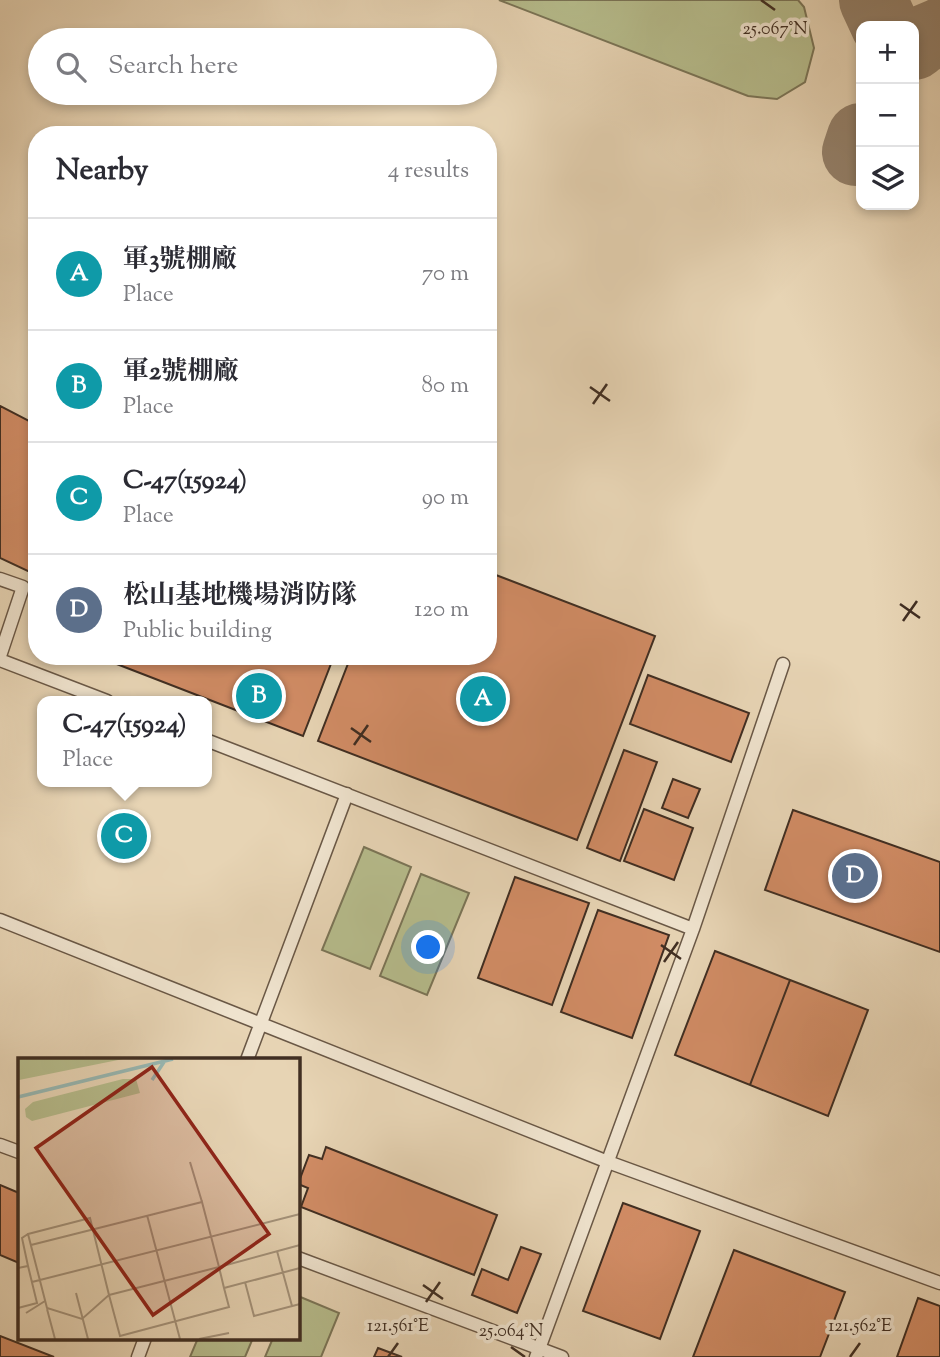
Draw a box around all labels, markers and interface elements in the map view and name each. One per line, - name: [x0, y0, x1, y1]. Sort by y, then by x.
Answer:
- text: 25.067°N: [742, 17, 808, 43]
- map controls: [856, 21, 919, 210]
- button: +: [856, 21, 919, 84]
- search box: [28, 28, 497, 105]
- icon: search: [52, 48, 90, 86]
- text: Search here: [108, 48, 238, 85]
- button: −: [856, 84, 919, 147]
- button: layers: [856, 147, 919, 210]
- text: Nearby: [56, 150, 148, 193]
- text: 4 results: [388, 155, 469, 188]
- text: 軍3號棚廠: [123, 242, 238, 279]
- text: A: [70, 258, 88, 291]
- text: 70 m: [422, 258, 469, 291]
- text: Place: [123, 279, 174, 312]
- text: 軍2號棚廠: [123, 354, 239, 391]
- text: B: [72, 370, 86, 403]
- text: 80 m: [421, 370, 469, 403]
- text: Place: [123, 391, 174, 424]
- text: C-47(15924): [123, 463, 247, 500]
- text: C: [70, 482, 88, 515]
- text: 90 m: [422, 482, 469, 515]
- text: Place: [123, 500, 174, 533]
- text: 松山基地機場消防隊: [123, 578, 357, 615]
- text: D: [70, 594, 88, 627]
- text: 120 m: [414, 594, 469, 627]
- text: Public building: [123, 615, 272, 648]
- pin: B: [236, 670, 282, 722]
- pin: A: [460, 673, 506, 725]
- popup: [37, 696, 212, 787]
- text: C-47(15924): [63, 707, 186, 744]
- text: Place: [63, 744, 113, 777]
- pin: C: [101, 810, 147, 862]
- pin: D: [832, 850, 878, 902]
- your location: [411, 930, 445, 964]
- inset map: [18, 1058, 299, 1340]
- text: 121.561°E: [367, 1314, 429, 1340]
- text: 121.562°E: [828, 1314, 892, 1340]
- text: 25.064°N: [479, 1319, 543, 1345]

